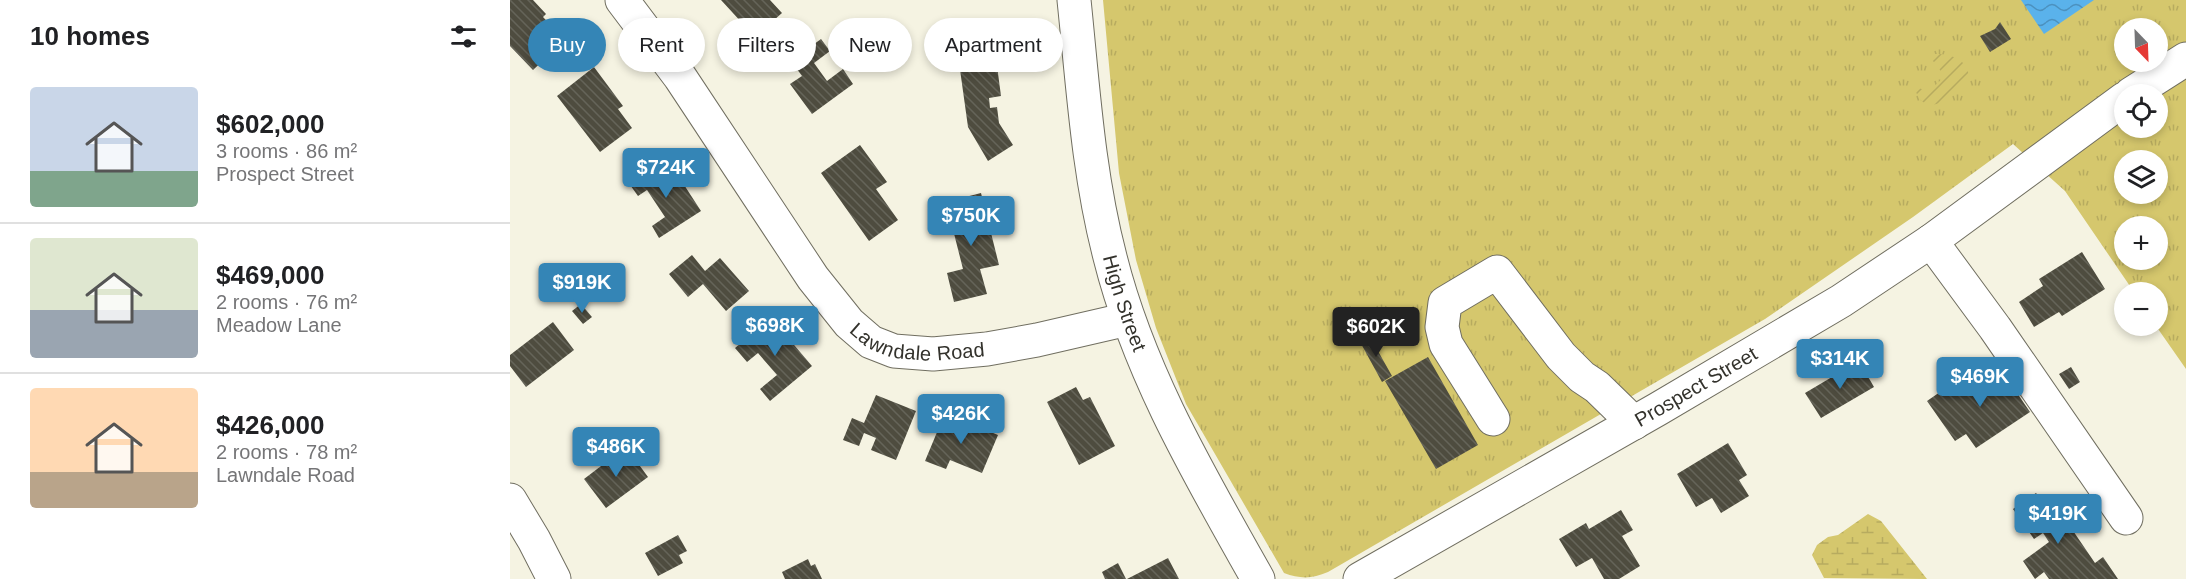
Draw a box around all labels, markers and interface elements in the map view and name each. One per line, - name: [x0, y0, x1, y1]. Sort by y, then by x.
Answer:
- chip: Buy: [528, 18, 606, 72]
- chip: Rent: [618, 18, 705, 72]
- chip: Filters: [717, 18, 816, 72]
- chip: New: [828, 18, 912, 72]
- chip: Apartment: [924, 18, 1063, 72]
- north arrow: [2114, 18, 2168, 72]
- map controls: [2114, 18, 2168, 336]
- icon: filters: [447, 20, 480, 53]
- text: 10 homes: [30, 21, 150, 51]
- button: locate: [2114, 84, 2168, 138]
- text: $602,000: [216, 109, 324, 139]
- icon: home: [78, 111, 150, 183]
- text: 3 rooms · 86 m²: [216, 140, 357, 162]
- pin: $724K: [624, 148, 708, 199]
- button: layers: [2114, 150, 2168, 204]
- text: $724K: [637, 156, 695, 178]
- text: Prospect Street: [216, 163, 354, 185]
- pin: $750K: [929, 196, 1013, 247]
- text: $750K: [942, 204, 1000, 226]
- button: +: [2114, 216, 2168, 270]
- street label: High Street: [1099, 252, 1151, 355]
- text: $469,000: [216, 260, 324, 290]
- icon: home: [78, 262, 150, 334]
- pin: $919K: [540, 263, 624, 314]
- text: $919K: [553, 271, 611, 293]
- button: −: [2114, 282, 2168, 336]
- text: 2 rooms · 76 m²: [216, 291, 357, 313]
- pin: $698K: [733, 306, 817, 357]
- pin: $602K: [1334, 307, 1418, 358]
- text: Meadow Lane: [216, 314, 342, 336]
- text: $698K: [746, 314, 804, 336]
- text: $602K: [1347, 315, 1405, 337]
- street label: Lawndale Road: [846, 318, 985, 365]
- pin: $314K: [1798, 339, 1882, 390]
- street label: Prospect Street: [1631, 342, 1761, 431]
- text: $314K: [1811, 347, 1869, 369]
- pin: $469K: [1938, 357, 2022, 408]
- text: $469K: [1951, 365, 2009, 387]
- pin: $426K: [919, 394, 1003, 445]
- text: $426K: [932, 402, 990, 424]
- text: $426,000: [216, 410, 324, 440]
- icon: home: [78, 412, 150, 484]
- pin: $486K: [574, 427, 658, 478]
- text: $486K: [587, 435, 645, 457]
- text: 2 rooms · 78 m²: [216, 441, 357, 463]
- text: Lawndale Road: [216, 464, 355, 486]
- pin: $419K: [2016, 494, 2100, 545]
- text: $419K: [2029, 502, 2087, 524]

